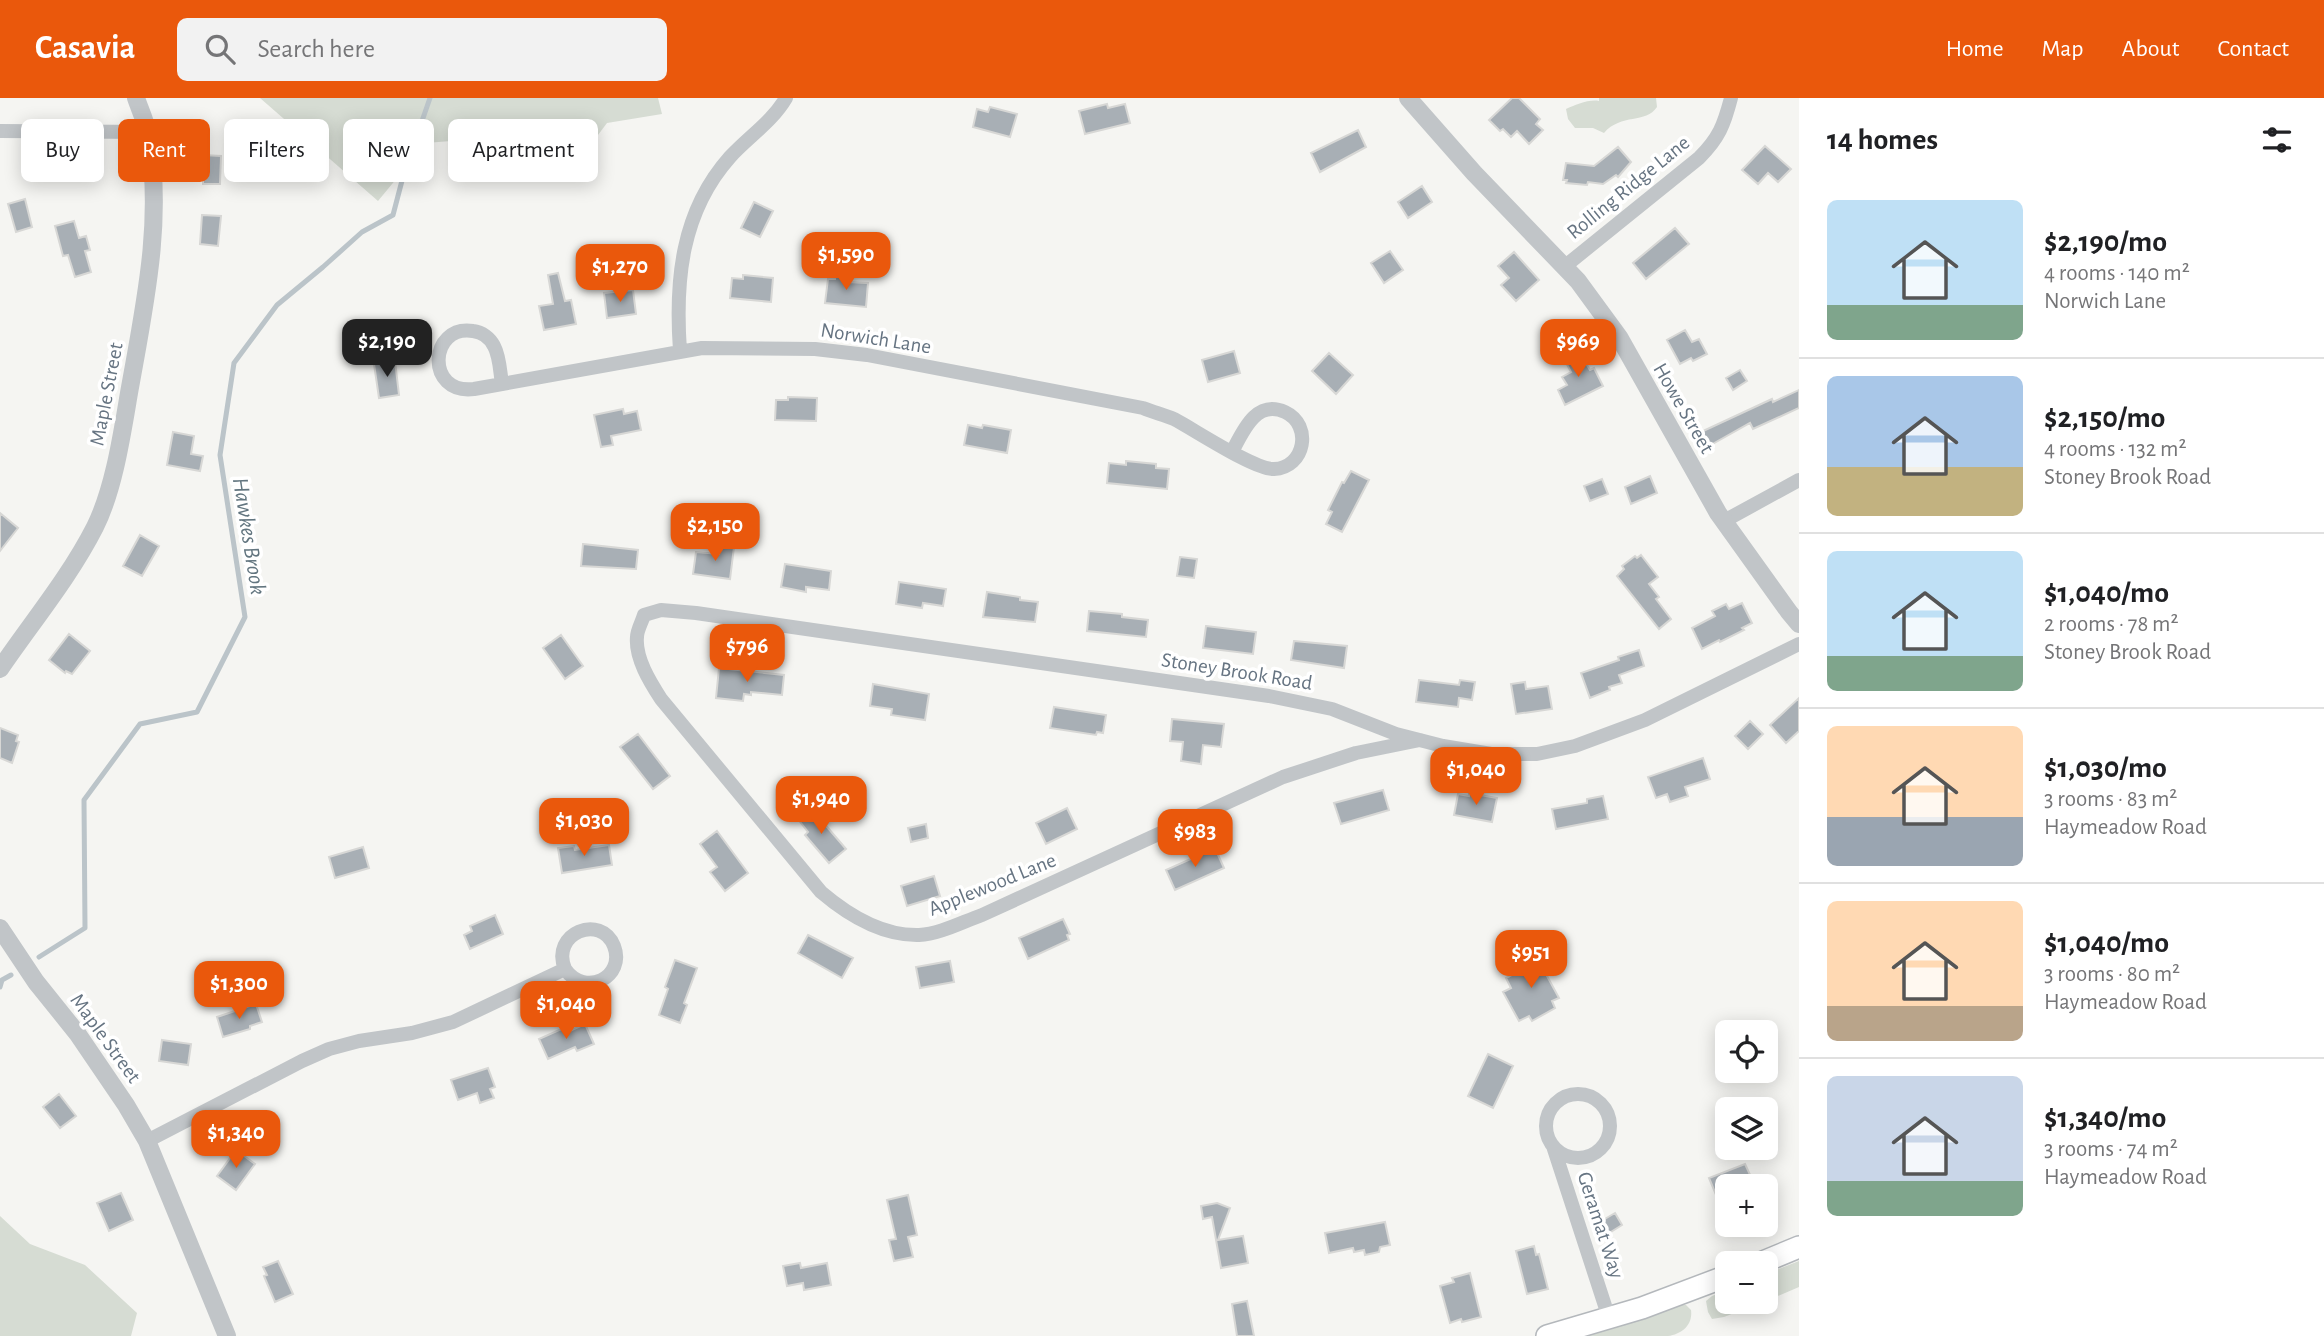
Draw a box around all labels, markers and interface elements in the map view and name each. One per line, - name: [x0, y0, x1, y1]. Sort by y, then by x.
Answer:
- search box: [177, 18, 667, 81]
- icon: search: [201, 30, 239, 68]
- text: Casavia: [35, 32, 135, 65]
- text: Search here: [257, 36, 375, 62]
- text: Home: [1946, 37, 2004, 61]
- text: Map: [2042, 37, 2084, 61]
- text: About: [2122, 37, 2179, 61]
- text: Contact: [2217, 37, 2289, 61]
- chip: Buy: [21, 119, 104, 182]
- chip: Rent: [118, 119, 210, 182]
- chip: Filters: [224, 119, 329, 182]
- chip: New: [343, 119, 434, 182]
- chip: Apartment: [448, 119, 598, 182]
- icon: filters: [2258, 121, 2296, 159]
- text: 14 homes: [1827, 125, 1938, 155]
- street label: Rolling Ridge Lane: [1563, 132, 1694, 243]
- text: $2,190/mo: [2044, 227, 2167, 257]
- icon: home: [1883, 228, 1967, 312]
- pin: $1,590: [789, 232, 903, 292]
- text: $1,590: [818, 243, 874, 266]
- pin: $1,270: [563, 244, 677, 304]
- text: $1,270: [592, 255, 648, 278]
- text: 4 rooms · 140 m²: [2044, 262, 2190, 285]
- text: Norwich Lane: [2044, 290, 2166, 313]
- street label: Norwich Lane: [819, 319, 933, 358]
- pin: $2,190: [330, 320, 444, 379]
- pin: $969: [1537, 320, 1619, 379]
- text: $2,190: [358, 330, 416, 353]
- text: $969: [1556, 330, 1600, 353]
- street label: Maple Street: [86, 341, 127, 447]
- street label: Howe Street: [1649, 360, 1718, 457]
- text: $2,150/mo: [2044, 403, 2165, 433]
- icon: home: [1883, 404, 1967, 488]
- text: 4 rooms · 132 m²: [2044, 438, 2186, 461]
- text: Stoney Brook Road: [2044, 466, 2211, 489]
- water label: Hawkes Brook: [228, 476, 269, 597]
- pin: $2,150: [658, 504, 772, 563]
- text: $2,150: [687, 514, 743, 537]
- text: $1,040/mo: [2044, 578, 2169, 608]
- icon: home: [1883, 579, 1967, 663]
- text: 2 rooms · 78 m²: [2044, 613, 2179, 636]
- pin: $796: [706, 624, 788, 684]
- text: $796: [726, 635, 768, 658]
- text: Stoney Brook Road: [2044, 641, 2211, 664]
- street label: Stoney Brook Road: [1160, 649, 1314, 694]
- pin: $1,040: [1419, 748, 1533, 807]
- text: $1,030/mo: [2044, 753, 2167, 783]
- icon: home: [1883, 754, 1967, 838]
- text: $1,040: [1446, 758, 1506, 781]
- pin: $1,940: [764, 776, 878, 836]
- text: $1,940: [792, 787, 850, 810]
- text: 3 rooms · 83 m²: [2044, 788, 2177, 811]
- pin: $1,030: [527, 798, 641, 858]
- text: $1,030: [555, 809, 613, 832]
- pin: $983: [1154, 810, 1236, 869]
- text: Haymeadow Road: [2044, 816, 2207, 839]
- text: $983: [1174, 820, 1216, 843]
- street label: Applewood Lane: [925, 849, 1059, 920]
- text: $1,040/mo: [2044, 928, 2169, 958]
- icon: home: [1883, 929, 1967, 1013]
- pin: $951: [1490, 930, 1572, 990]
- text: $951: [1511, 941, 1551, 964]
- pin: $1,300: [182, 962, 296, 1021]
- text: 3 rooms · 80 m²: [2044, 963, 2180, 986]
- text: $1,300: [210, 972, 268, 995]
- pin: $1,040: [509, 982, 623, 1041]
- street label: Maple Street: [66, 990, 145, 1087]
- text: Haymeadow Road: [2044, 991, 2207, 1014]
- text: $1,040: [536, 992, 596, 1015]
- map controls: [1715, 1020, 1778, 1314]
- button: locate: [1715, 1020, 1778, 1083]
- button: layers: [1715, 1097, 1778, 1160]
- text: $1,340/mo: [2044, 1103, 2166, 1133]
- icon: home: [1883, 1104, 1967, 1188]
- pin: $1,340: [179, 1110, 293, 1170]
- text: $1,340: [207, 1121, 265, 1144]
- text: 3 rooms · 74 m²: [2044, 1138, 2178, 1161]
- text: Haymeadow Road: [2044, 1166, 2207, 1189]
- street label: Geramat Way: [1573, 1169, 1628, 1281]
- button: +: [1715, 1174, 1778, 1237]
- button: −: [1715, 1251, 1778, 1314]

